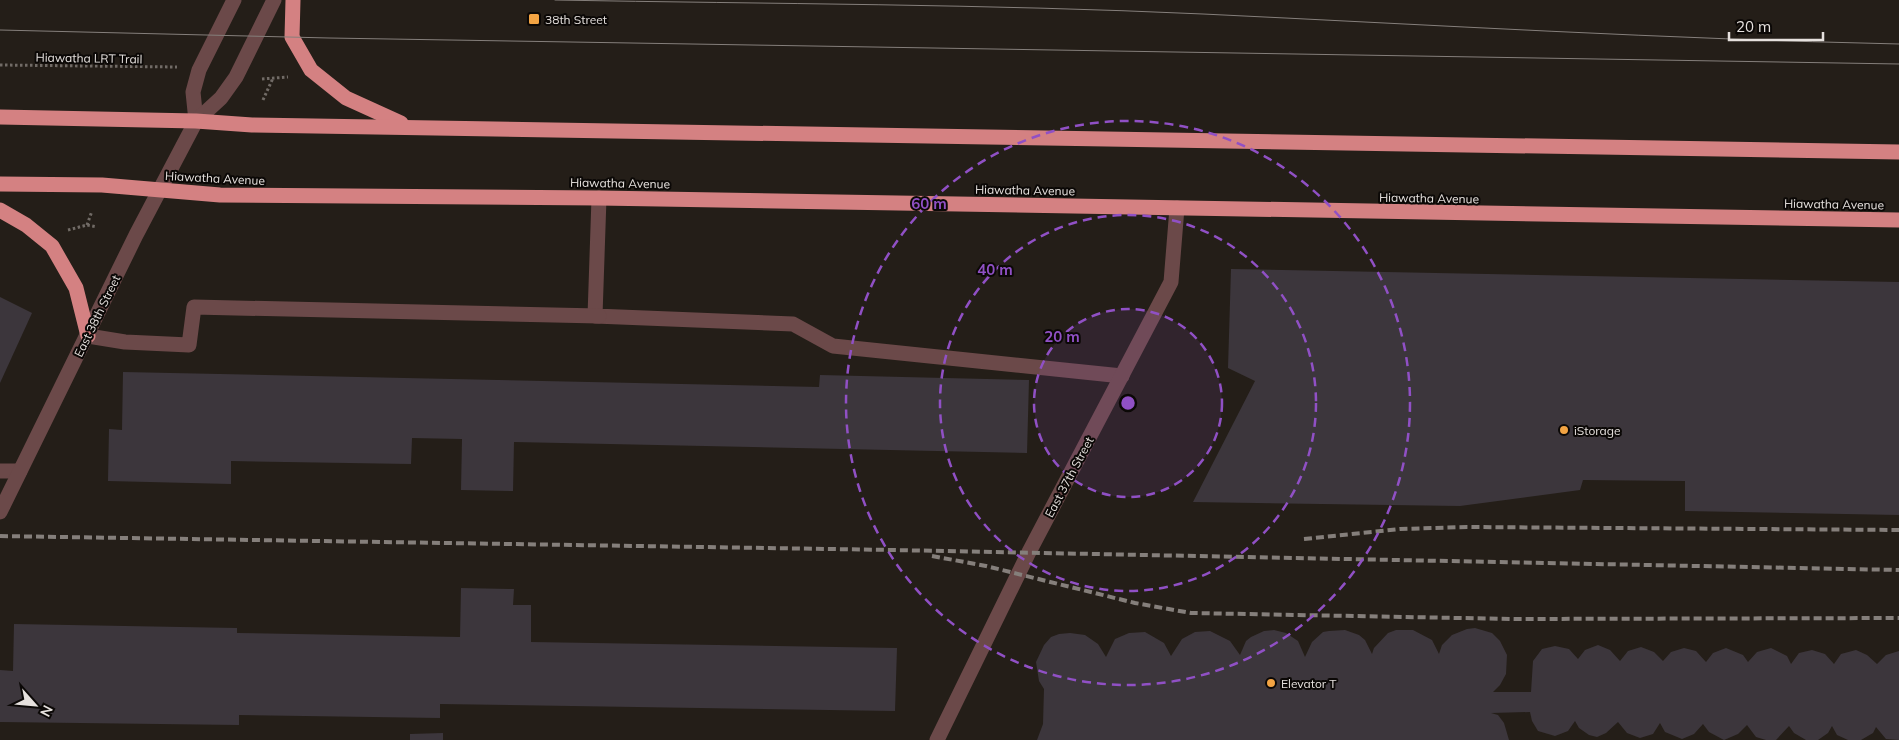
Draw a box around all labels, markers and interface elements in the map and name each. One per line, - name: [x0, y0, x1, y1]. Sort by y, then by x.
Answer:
- scale bar: [1729, 10, 1823, 42]
- marker: 38th Street: [527, 12, 541, 26]
- place label: 38th Street: [545, 12, 607, 27]
- text: 20 m: [1736, 17, 1771, 36]
- street label: Hiawatha LRT Trail: [35, 50, 143, 66]
- street label: Hiawatha Avenue: [165, 168, 265, 188]
- street label: Hiawatha Avenue: [570, 175, 670, 191]
- street label: Hiawatha Avenue: [975, 182, 1075, 198]
- street label: Hiawatha Avenue: [1379, 190, 1479, 206]
- text: 60 m: [911, 194, 947, 213]
- street label: Hiawatha Avenue: [1784, 196, 1884, 212]
- text: 40 m: [977, 260, 1013, 279]
- street label: East 38th Street: [71, 273, 123, 359]
- text: 20 m: [1044, 327, 1080, 346]
- centre of rings: [1119, 394, 1137, 412]
- place label: iStorage: [1574, 423, 1621, 438]
- marker: iStorage: [1558, 424, 1570, 436]
- street label: East 37th Street: [1041, 434, 1097, 520]
- place label: Elevator T: [1281, 676, 1337, 691]
- marker: Elevator T: [1265, 677, 1277, 689]
- north arrow: [10, 680, 60, 730]
- text: N: [36, 702, 57, 720]

